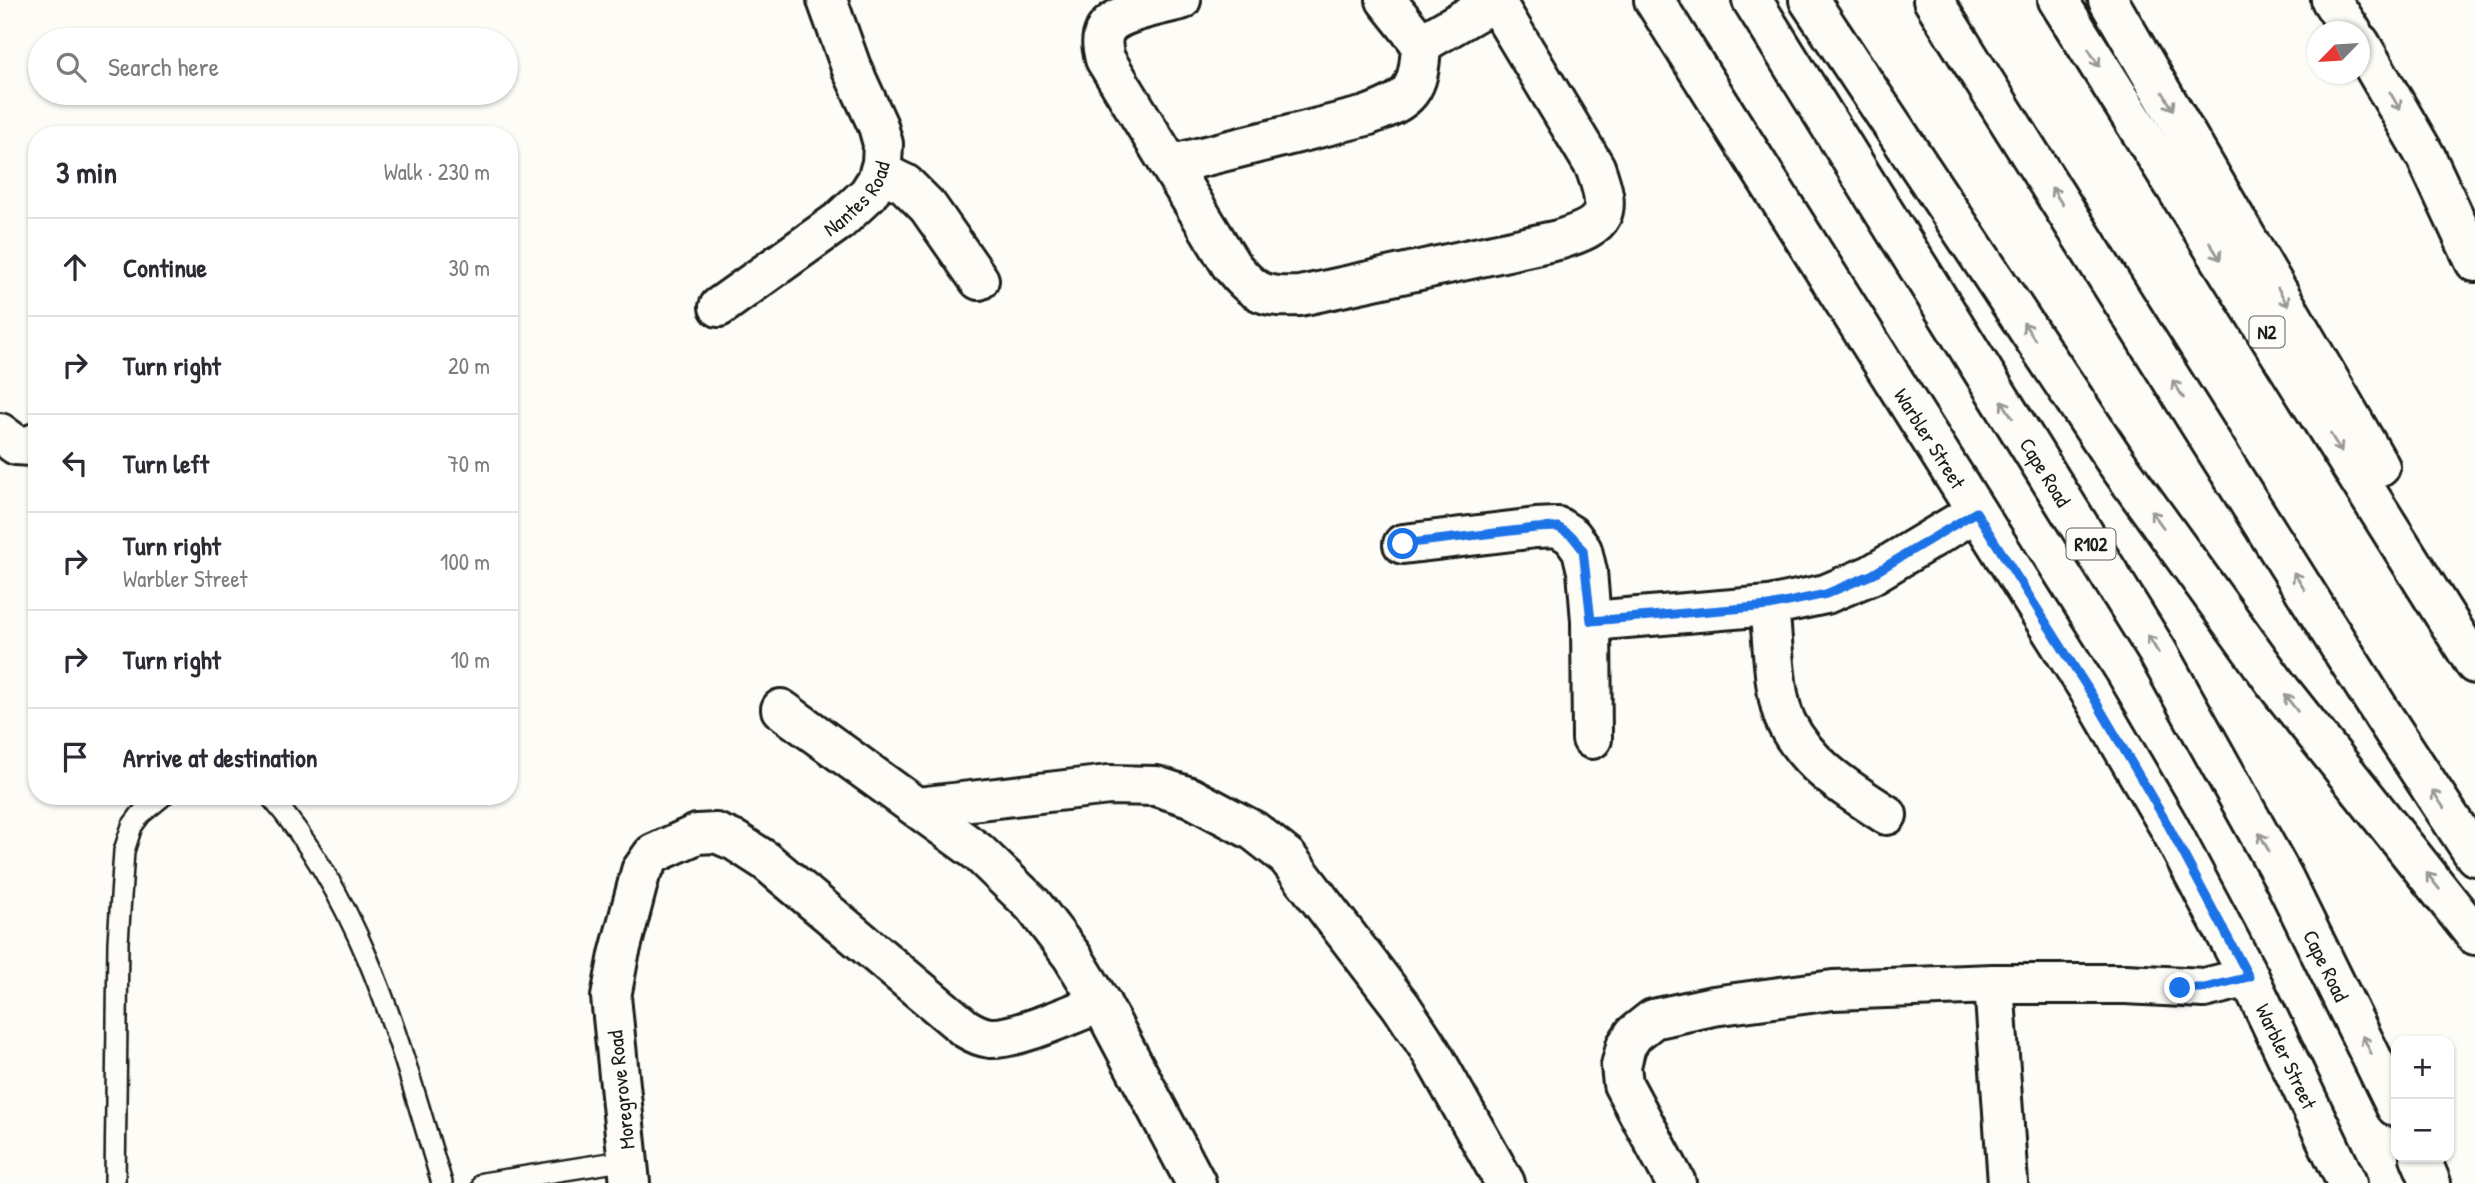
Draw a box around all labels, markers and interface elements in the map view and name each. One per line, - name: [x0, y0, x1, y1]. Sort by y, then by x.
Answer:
- north arrow: [2307, 21, 2370, 84]
- search box: [28, 28, 518, 105]
- one-way arrow: [2088, 47, 2102, 67]
- icon: search: [52, 48, 90, 86]
- text: Search here: [108, 49, 219, 84]
- one-way arrow: [2161, 91, 2175, 111]
- one-way arrow: [2388, 91, 2402, 111]
- text: 3 min: [56, 152, 117, 192]
- text: Walk · 230 m: [384, 156, 490, 187]
- street label: Nantes Road: [817, 158, 896, 242]
- one-way arrow: [2049, 187, 2064, 206]
- one-way arrow: [2209, 240, 2223, 260]
- icon: ahead: [56, 248, 94, 286]
- text: Continue: [123, 250, 207, 285]
- text: 30 m: [448, 252, 490, 283]
- one-way arrow: [2276, 287, 2290, 307]
- road number: N2: [2250, 316, 2284, 348]
- one-way arrow: [2022, 322, 2036, 341]
- icon: right: [56, 346, 94, 384]
- text: Turn right: [123, 348, 221, 383]
- text: 20 m: [448, 350, 490, 381]
- one-way arrow: [2171, 379, 2185, 399]
- street label: Warbler Street: [1888, 382, 1973, 495]
- one-way arrow: [1999, 400, 2014, 419]
- street label: Cape Road: [2013, 432, 2078, 512]
- one-way arrow: [2330, 433, 2344, 453]
- icon: left: [56, 444, 94, 482]
- text: Turn left: [123, 446, 209, 481]
- text: 70 m: [447, 448, 490, 479]
- one-way arrow: [2150, 510, 2164, 529]
- text: Turn right: [123, 528, 221, 563]
- route start: [1387, 528, 1418, 559]
- road number: R102: [2066, 528, 2116, 559]
- icon: right: [56, 542, 94, 580]
- text: 100 m: [440, 546, 490, 577]
- text: Warbler Street: [123, 563, 247, 594]
- one-way arrow: [2292, 572, 2307, 591]
- one-way arrow: [2145, 634, 2159, 654]
- icon: right: [56, 640, 94, 678]
- text: Turn right: [123, 642, 221, 677]
- text: 10 m: [450, 644, 490, 675]
- one-way arrow: [2284, 694, 2299, 713]
- icon: arrive: [56, 738, 94, 776]
- text: Arrive at destination: [123, 740, 318, 775]
- one-way arrow: [2430, 789, 2444, 809]
- one-way arrow: [2257, 833, 2271, 853]
- one-way arrow: [2425, 872, 2440, 891]
- street label: Cape Road: [2297, 925, 2356, 1006]
- route end: [2164, 972, 2195, 1003]
- street label: Warbler Street: [2249, 999, 2325, 1114]
- street label: Moregrove Road: [600, 1029, 642, 1151]
- one-way arrow: [2360, 1035, 2374, 1056]
- map controls: [2391, 1036, 2454, 1162]
- button: +: [2391, 1036, 2454, 1099]
- button: −: [2391, 1099, 2454, 1162]

